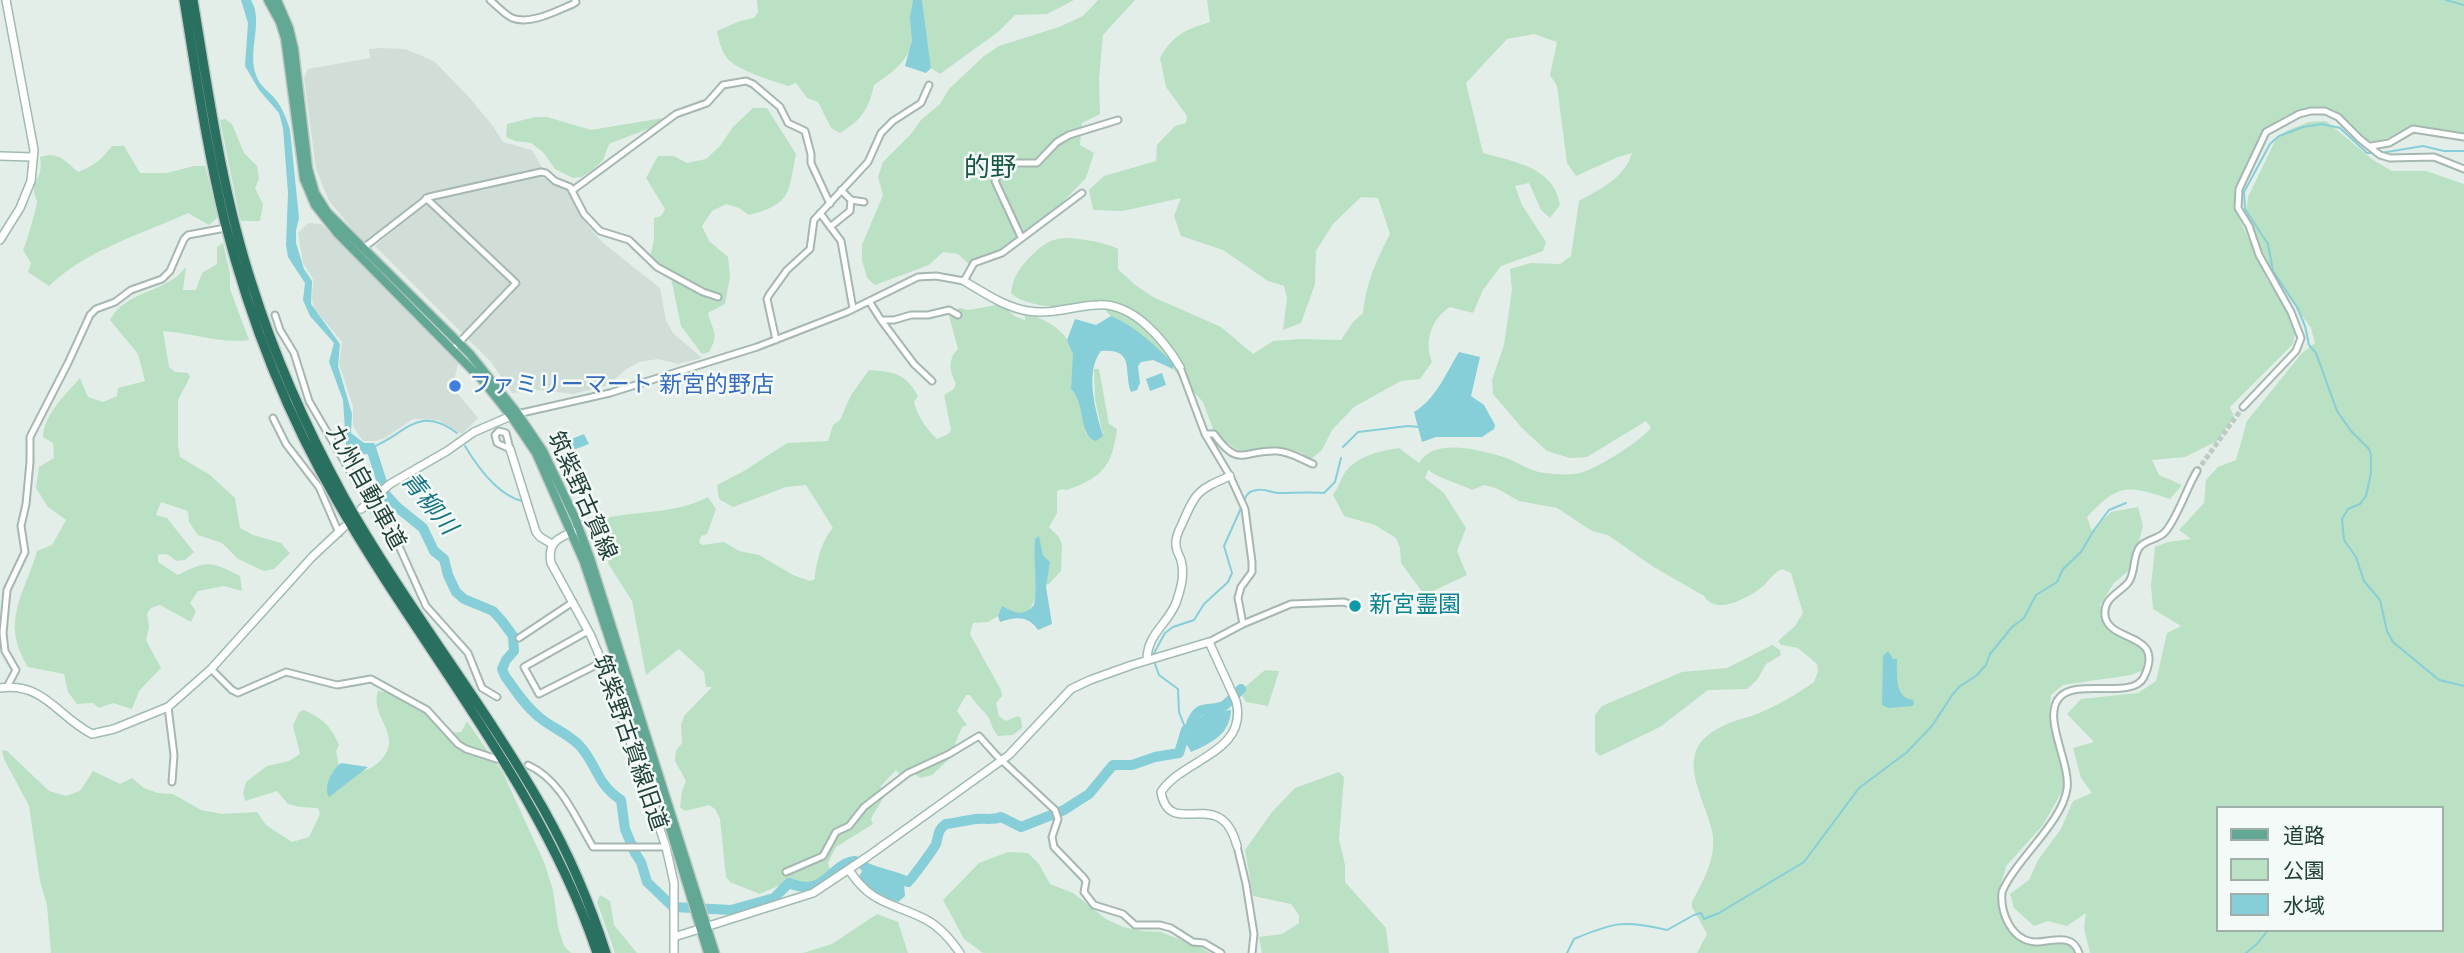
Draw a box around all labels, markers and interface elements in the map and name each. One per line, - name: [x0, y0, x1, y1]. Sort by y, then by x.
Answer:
- district label: 的野: [964, 153, 1016, 185]
- place label: ファミリーマート 新宮的野店: [469, 372, 774, 400]
- marker: ファミリーマート 新宮的野店: [447, 378, 463, 394]
- street label: 九州自動車道: [319, 421, 411, 555]
- street label: 筑紫野古賀線: [540, 427, 622, 565]
- water label: 青柳川: [394, 467, 462, 541]
- place label: 新宮霊園: [1369, 592, 1461, 620]
- marker: 新宮霊園: [1347, 598, 1363, 614]
- street label: 筑紫野古賀線旧道: [586, 652, 672, 834]
- legend: [2216, 806, 2443, 932]
- text: 道路: [2283, 822, 2325, 850]
- text: 公園: [2283, 857, 2325, 885]
- text: 水域: [2283, 892, 2325, 920]

